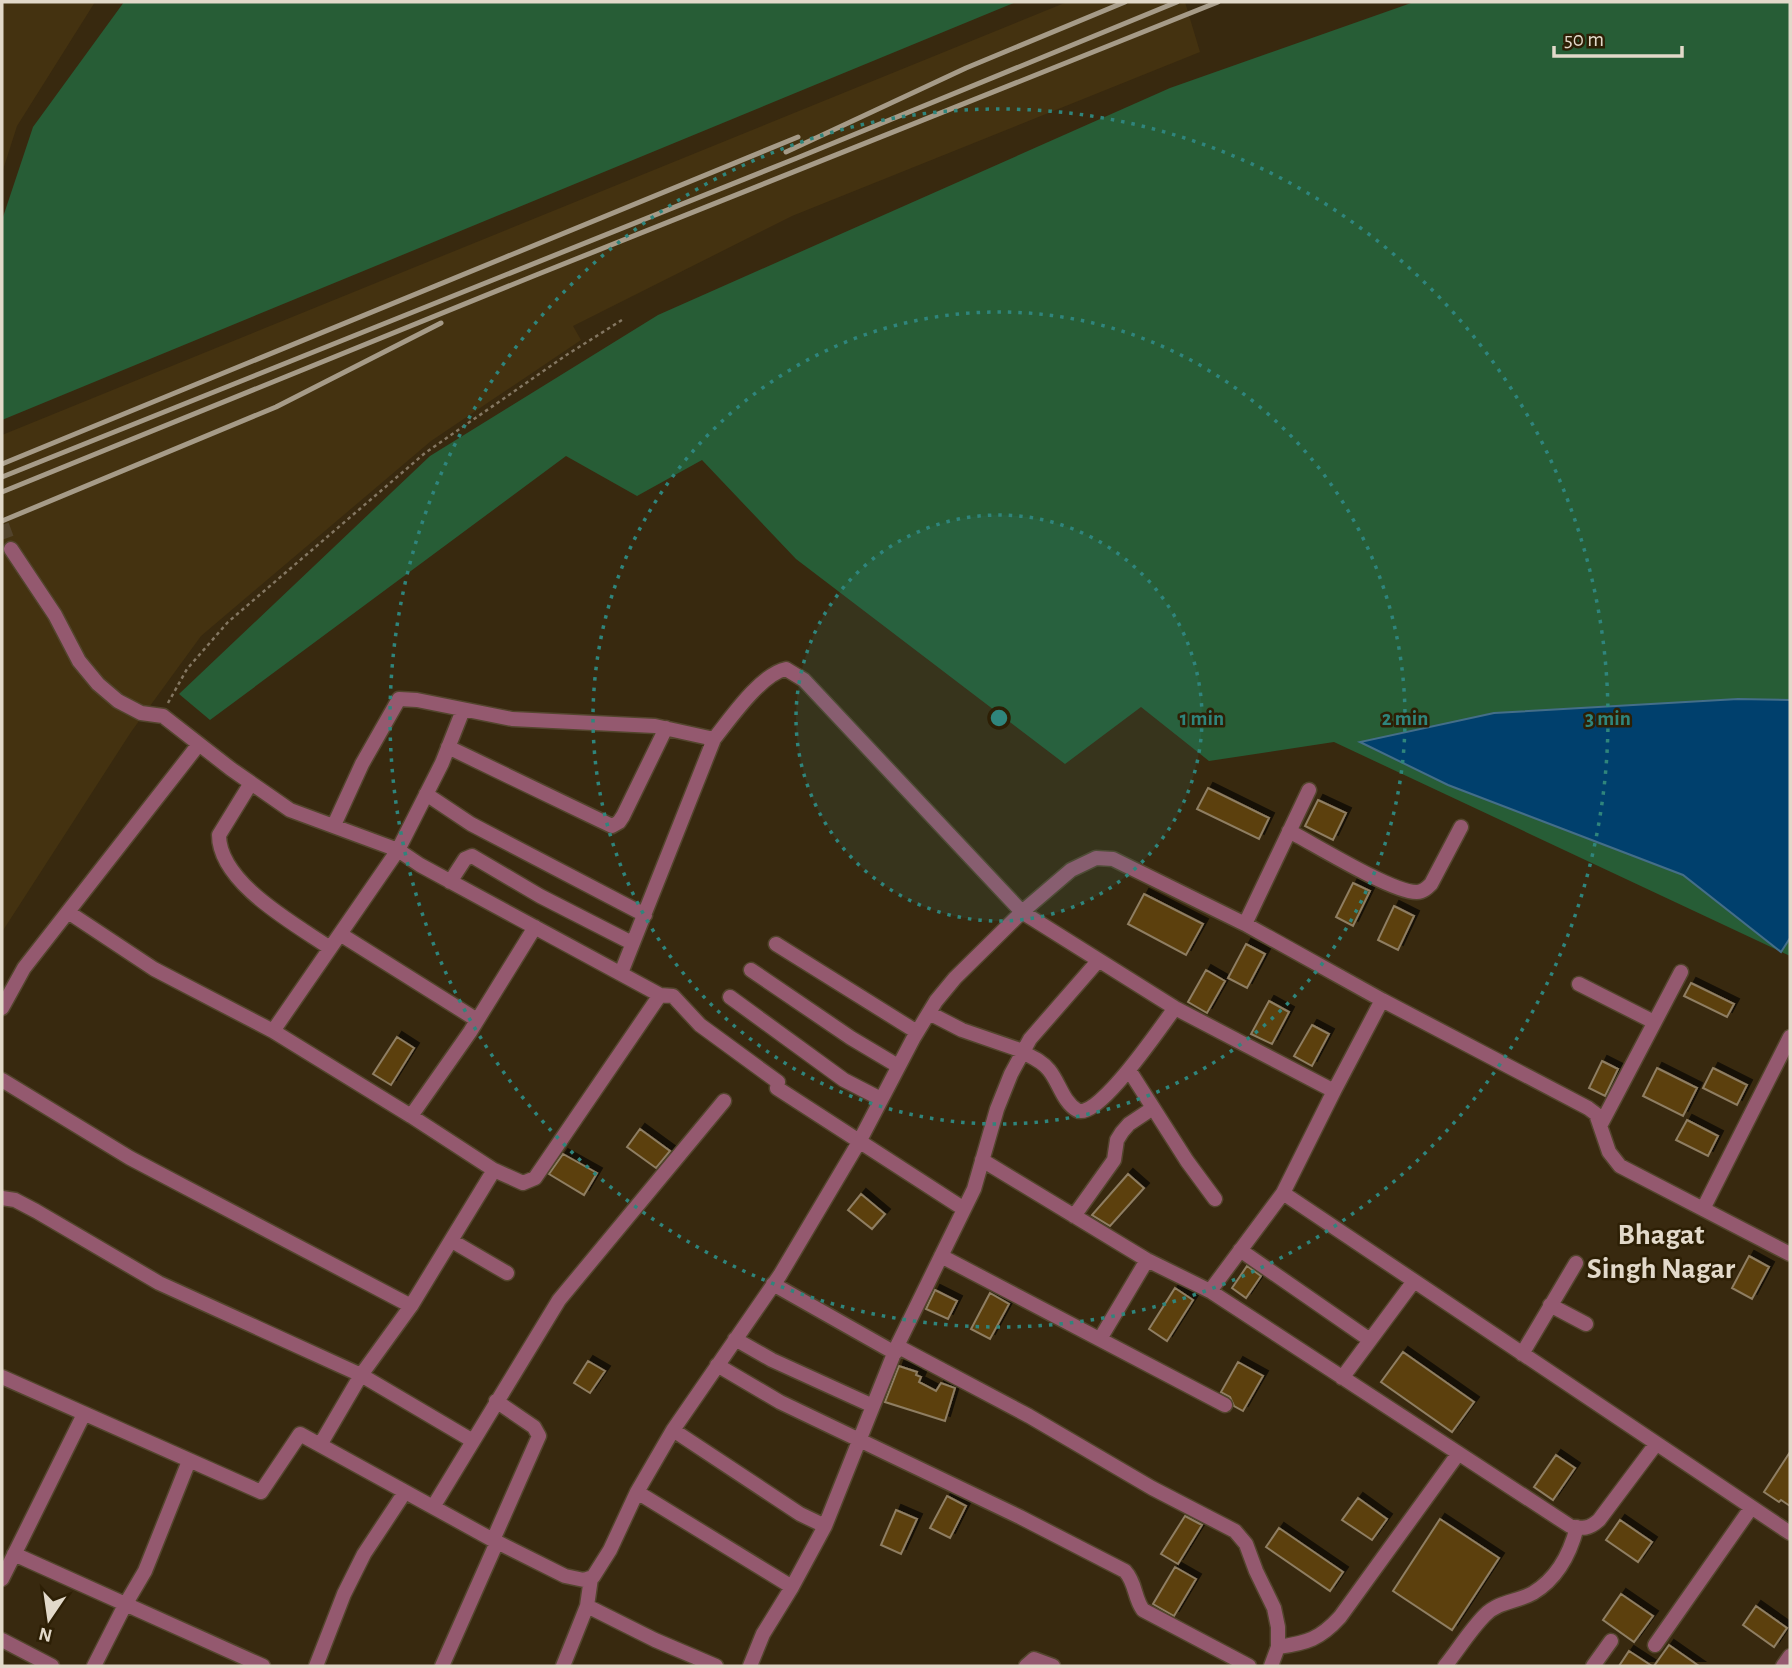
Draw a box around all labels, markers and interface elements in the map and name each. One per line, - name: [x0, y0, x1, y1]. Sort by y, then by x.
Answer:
- scale bar: [1554, 14, 1682, 58]
- text: 50 m: [1564, 29, 1604, 50]
- centre of rings: [987, 706, 1011, 730]
- text: 1 min: [1180, 708, 1224, 729]
- text: 2 min: [1382, 708, 1428, 729]
- text: 3 min: [1585, 708, 1631, 729]
- district label: Bhagat Singh Nagar: [1587, 1220, 1736, 1284]
- north arrow: [14, 1584, 84, 1654]
- text: N: [37, 1623, 54, 1645]

